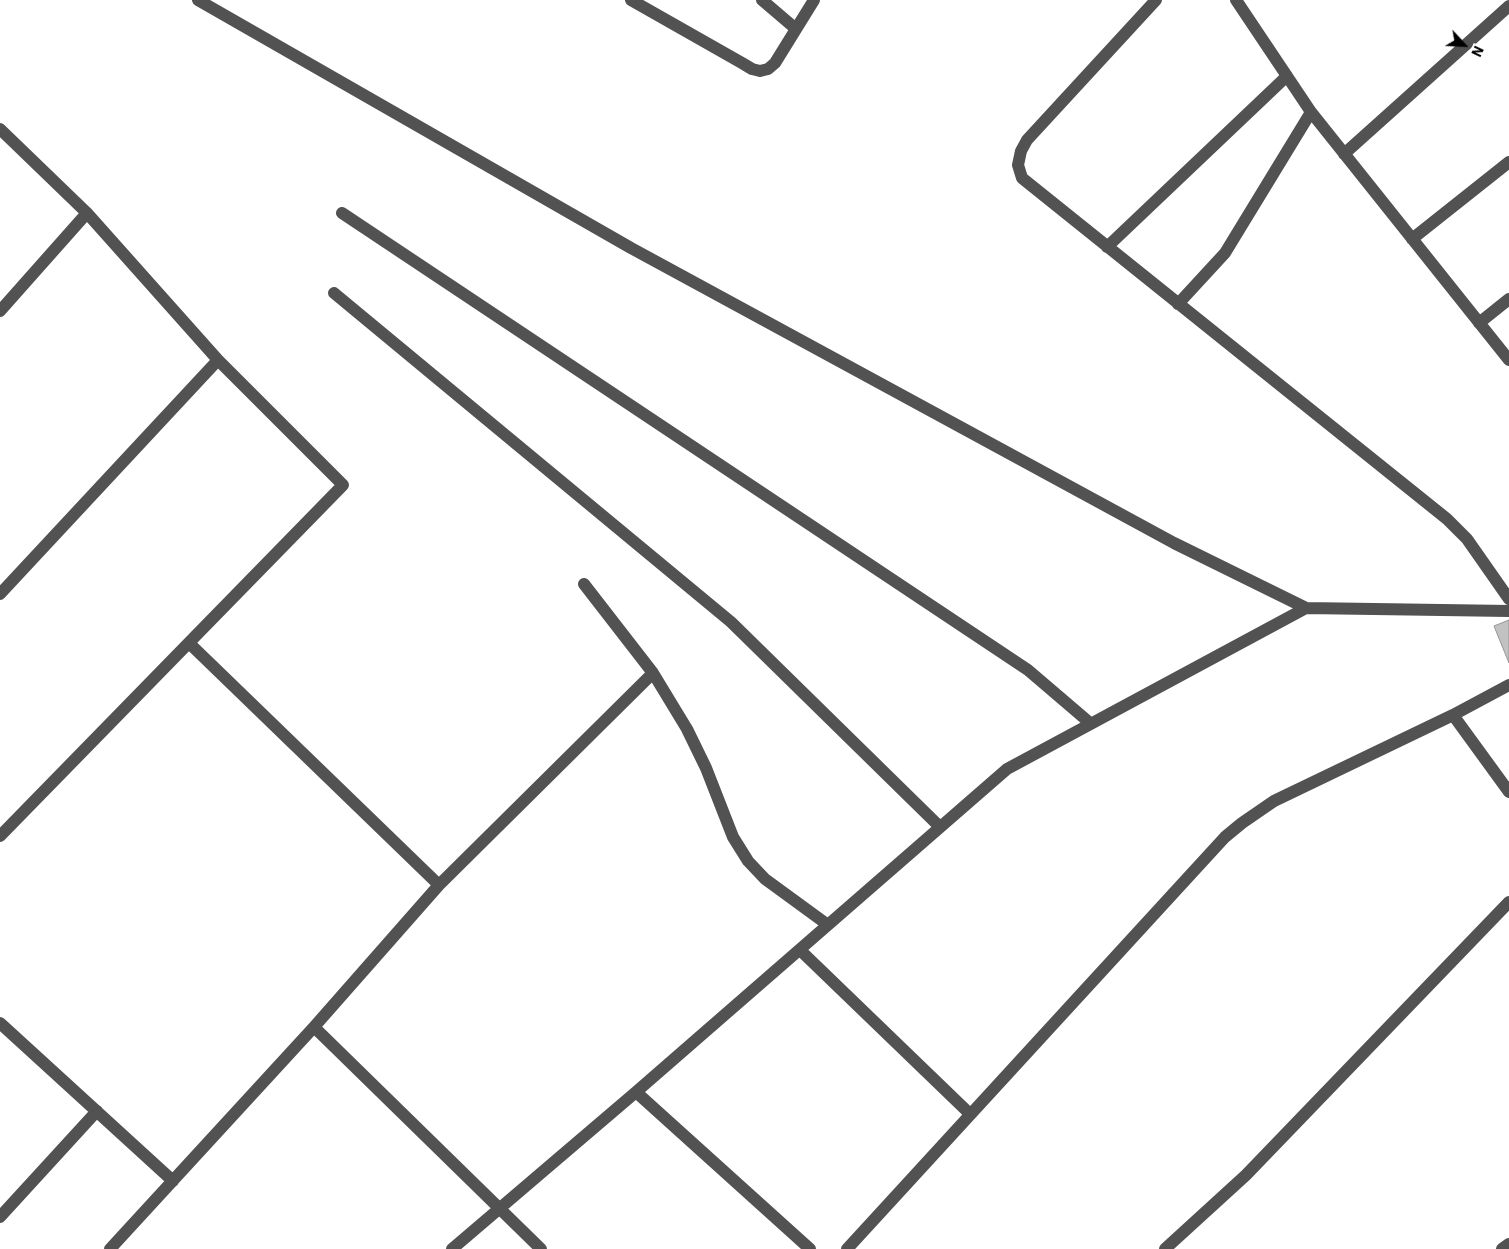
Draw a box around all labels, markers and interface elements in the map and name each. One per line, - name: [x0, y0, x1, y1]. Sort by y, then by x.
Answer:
- north arrow: [1439, 20, 1489, 70]
- text: N: [1467, 43, 1488, 60]

